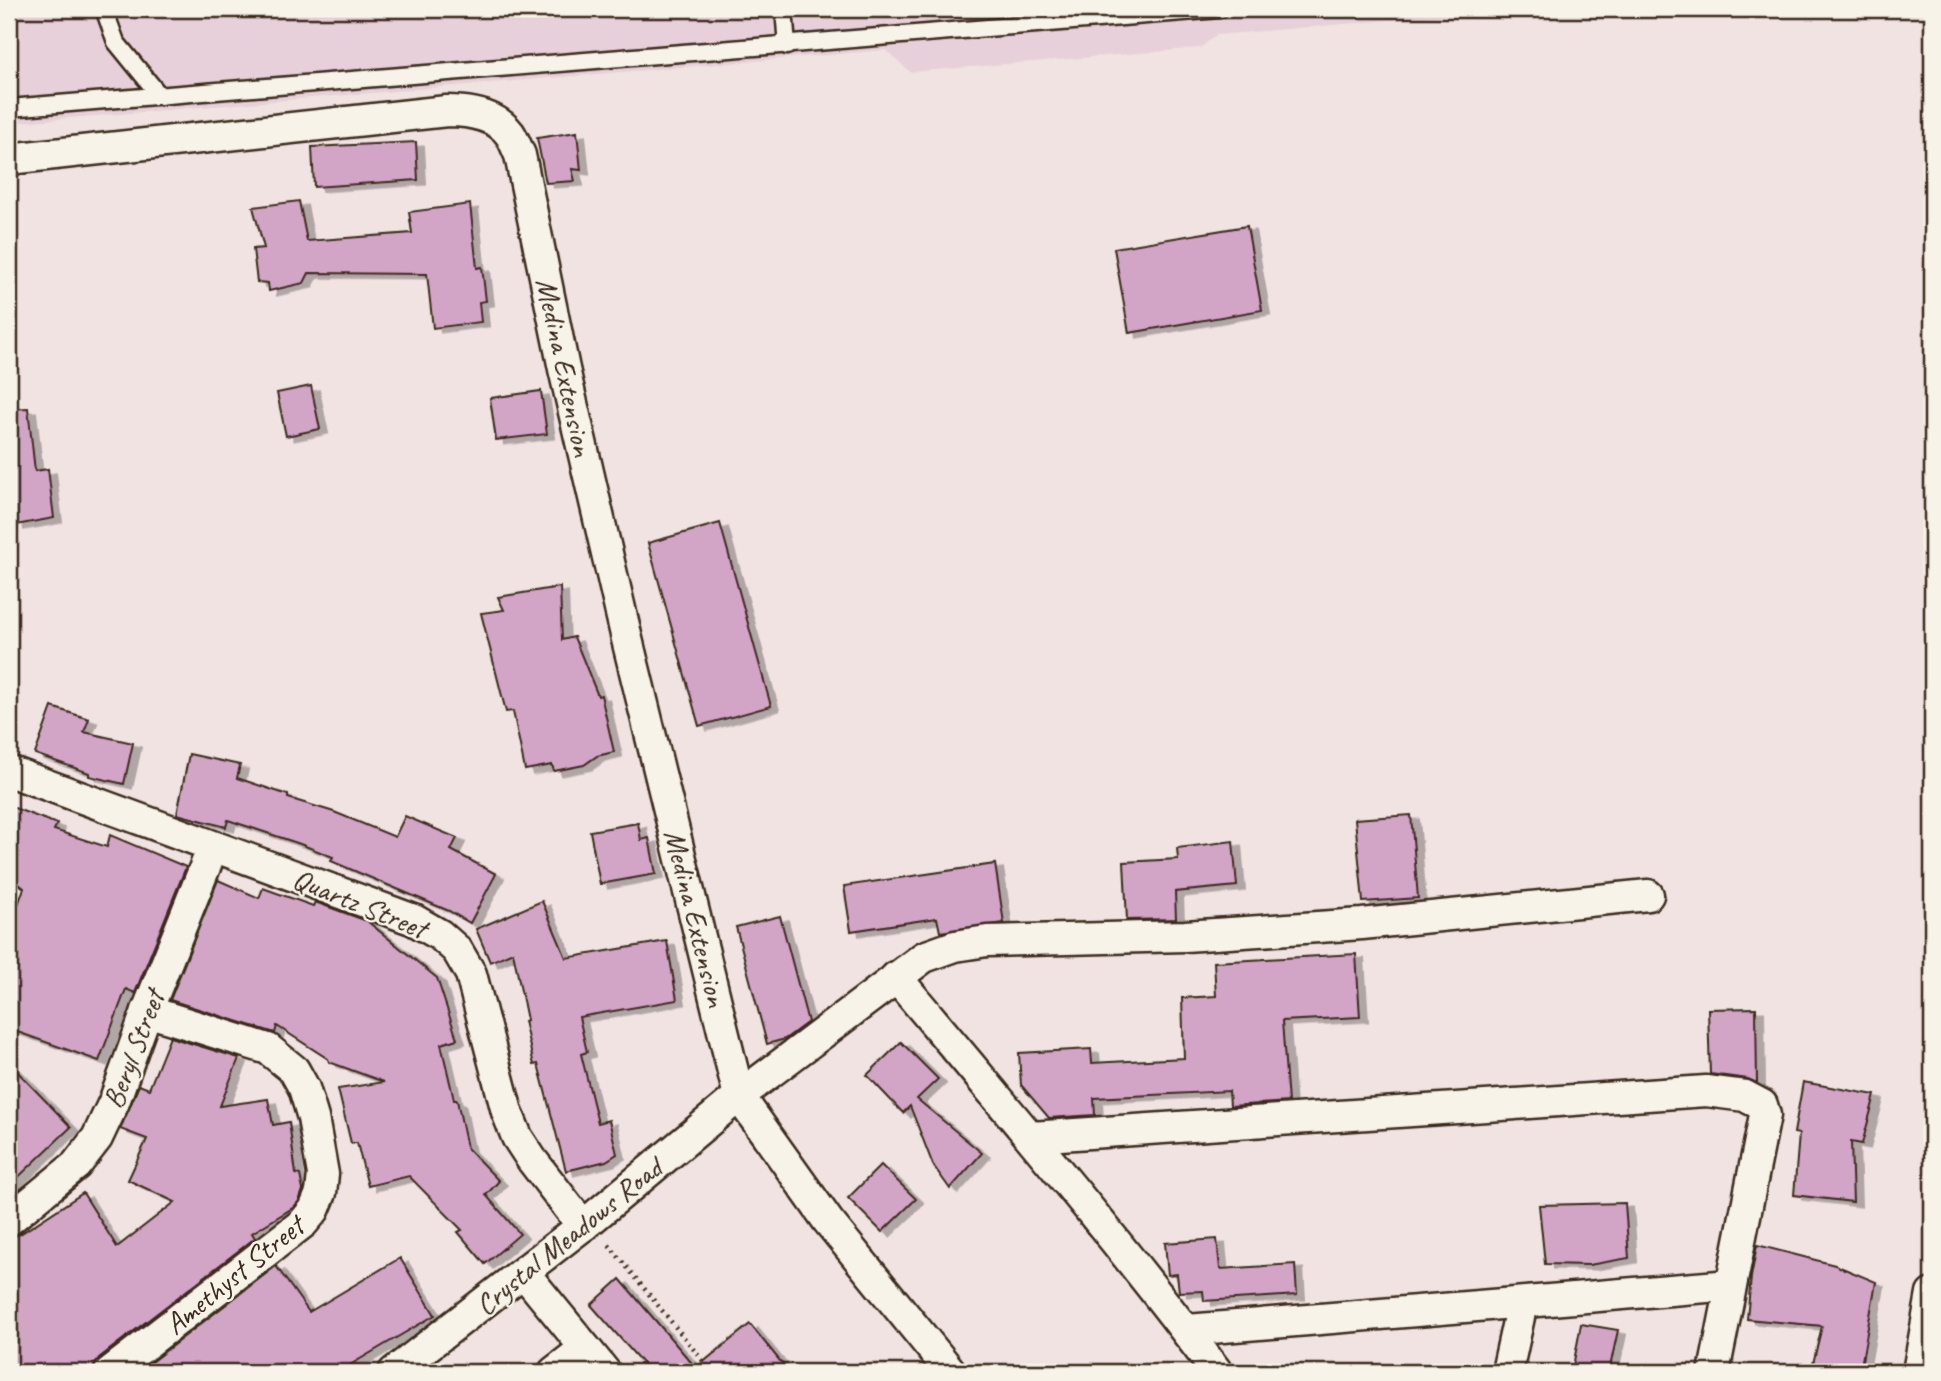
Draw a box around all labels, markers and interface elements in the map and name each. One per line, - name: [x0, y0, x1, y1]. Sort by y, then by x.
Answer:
- street label: Medina Extension: [528, 274, 603, 461]
- street label: Medina Extension: [656, 826, 737, 1012]
- street label: Quartz Street: [288, 859, 436, 949]
- street label: Beryl Street: [93, 981, 174, 1113]
- street label: Crystal Meadows Road: [467, 1146, 673, 1323]
- street label: Amethyst Street: [157, 1205, 314, 1343]

